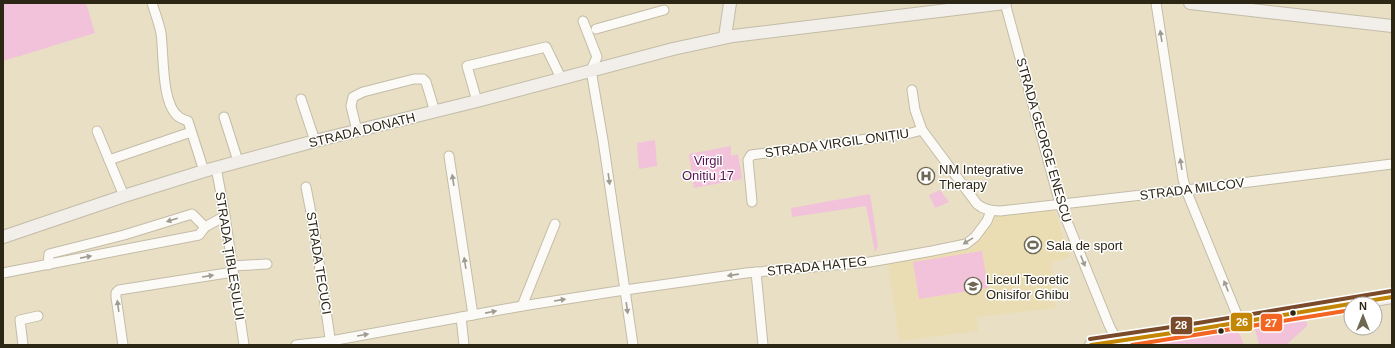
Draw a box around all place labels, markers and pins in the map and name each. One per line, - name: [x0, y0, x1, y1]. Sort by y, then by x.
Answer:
- place label: NM Integrative Therapy: [939, 162, 1024, 192]
- hospital icon: NM Integrative Therapy: [916, 166, 936, 186]
- sports icon: Sala de sport: [1023, 235, 1043, 255]
- place label: Sala de sport: [1046, 238, 1123, 253]
- place label: Liceul Teoretic Onisifor Ghibu: [986, 272, 1069, 302]
- school or university icon: Liceul Teoretic Onisifor Ghibu: [963, 276, 983, 296]
- unlabelled marker: [1288, 308, 1298, 318]
- unlabelled marker: [1216, 326, 1226, 336]

